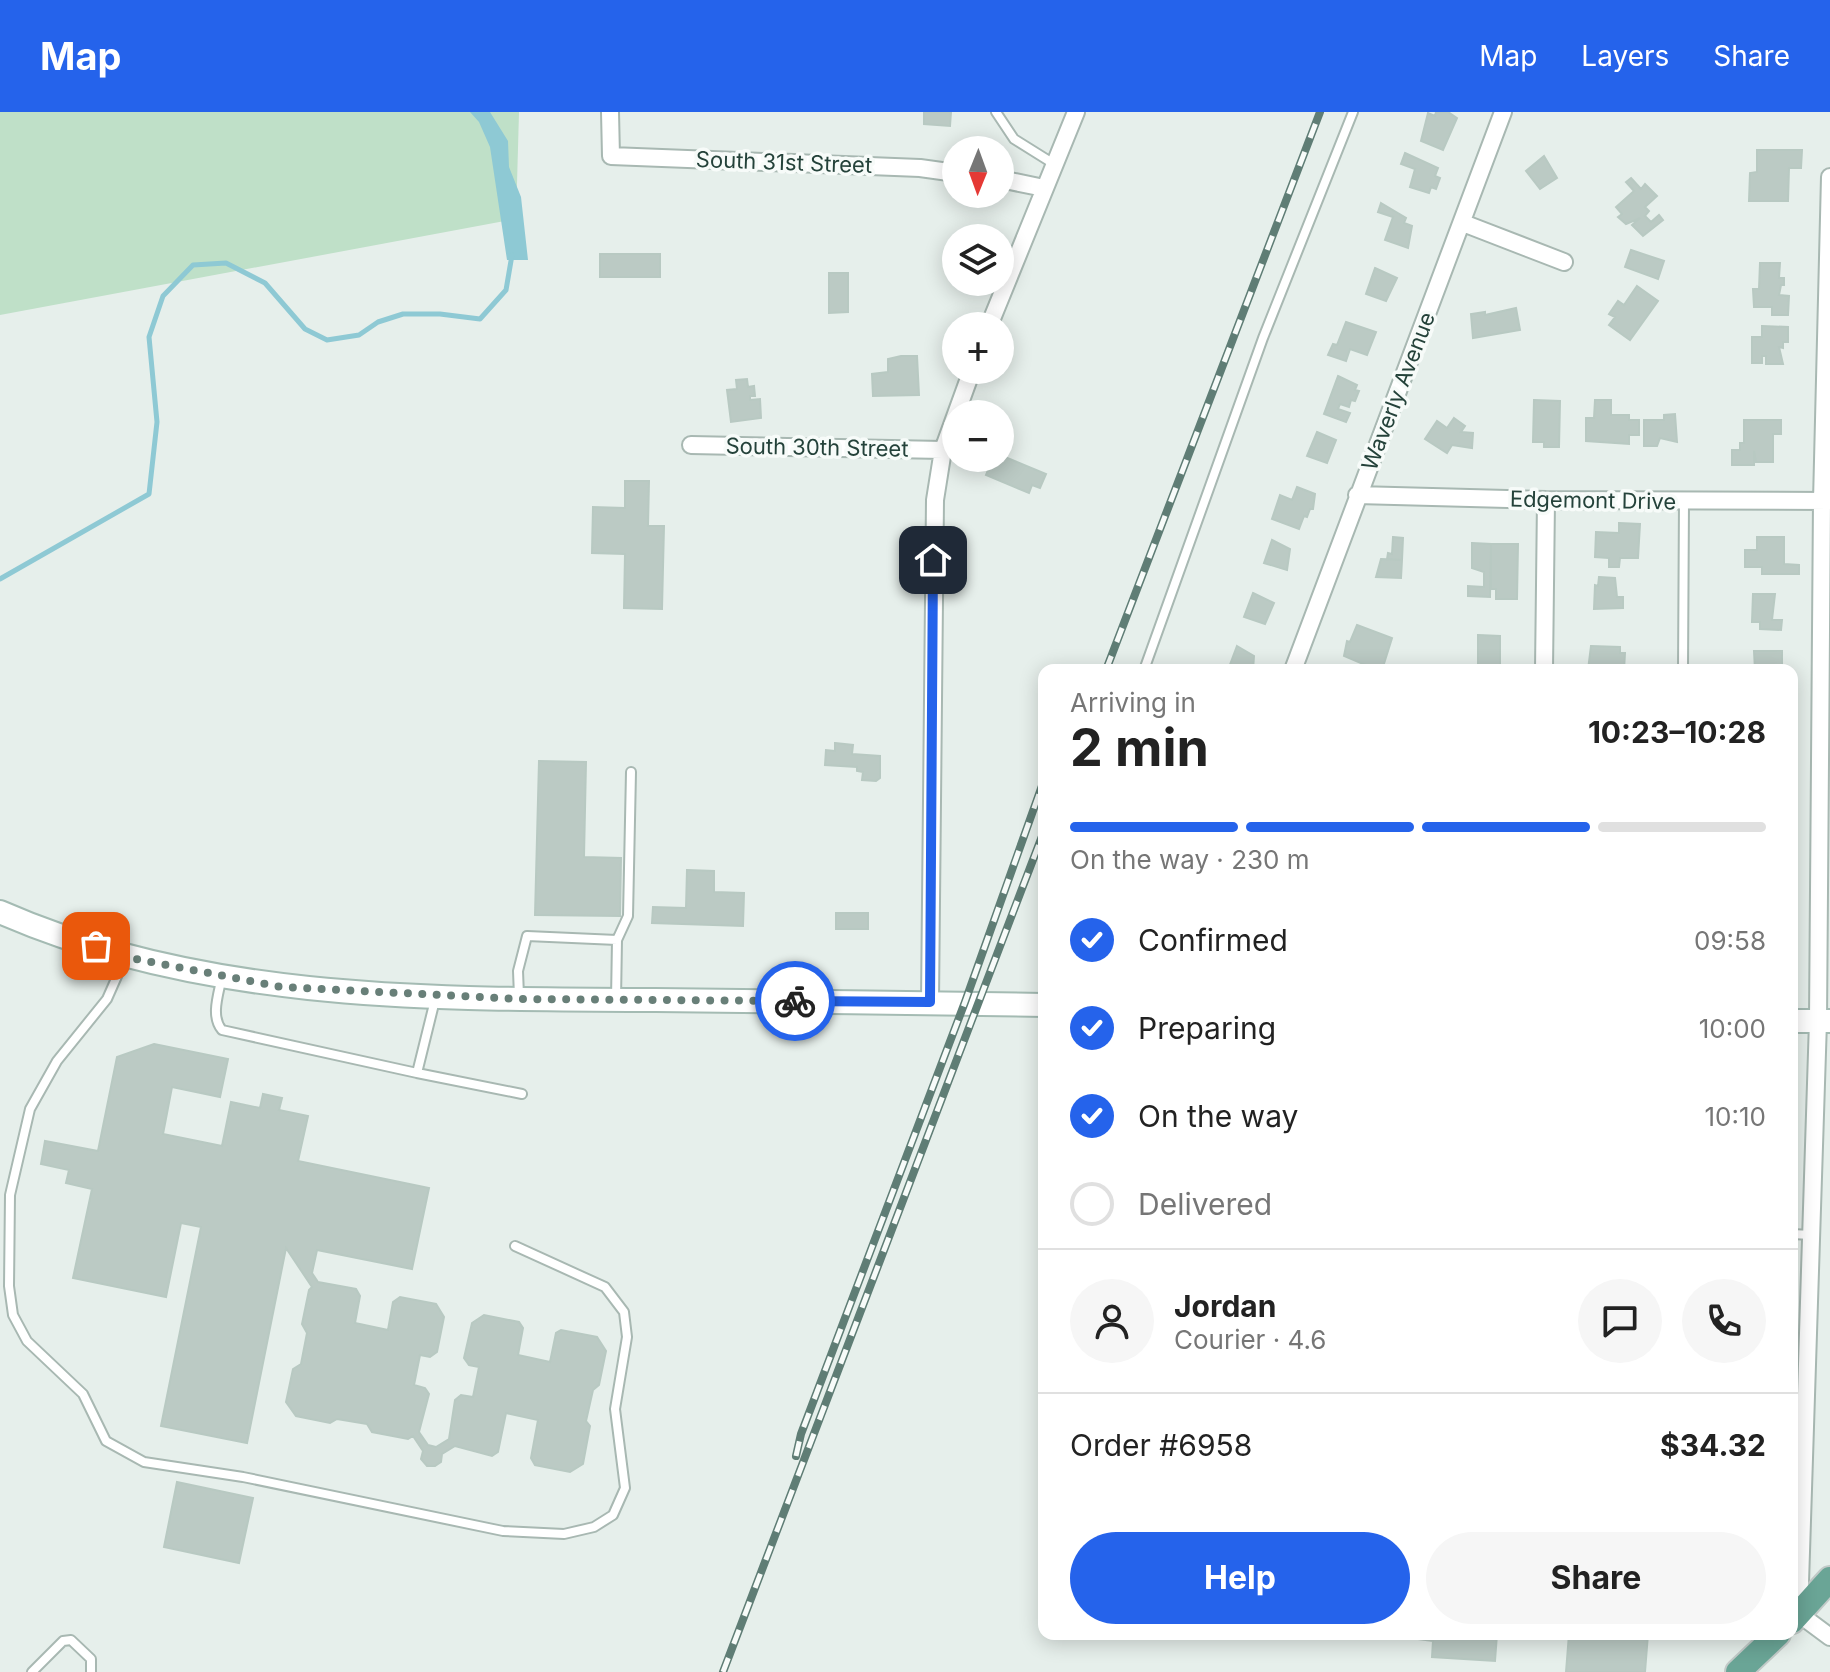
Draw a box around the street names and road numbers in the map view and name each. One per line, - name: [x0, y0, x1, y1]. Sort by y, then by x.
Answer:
- street label: South 31st Street: [695, 146, 873, 178]
- street label: Waverly Avenue: [1356, 308, 1440, 474]
- street label: South 30th Street: [725, 432, 909, 462]
- street label: Edgemont Drive: [1510, 486, 1676, 514]

